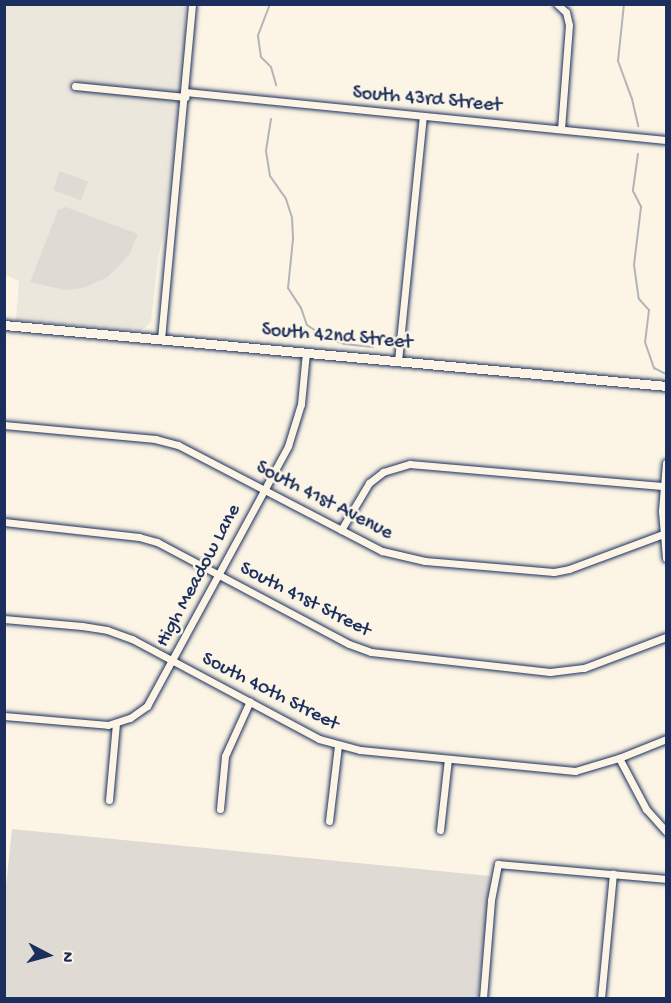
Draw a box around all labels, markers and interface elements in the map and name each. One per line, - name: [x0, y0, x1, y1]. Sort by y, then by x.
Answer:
- street label: South 43rd Street: [352, 82, 502, 118]
- street label: South 42nd Street: [261, 318, 413, 356]
- street label: South 41st Avenue: [251, 456, 397, 546]
- street label: High Meadow Lane: [151, 500, 247, 652]
- street label: South 41st Street: [235, 557, 375, 643]
- street label: South 40th Street: [198, 647, 342, 737]
- north arrow: [18, 925, 78, 985]
- text: N: [56, 951, 76, 963]

